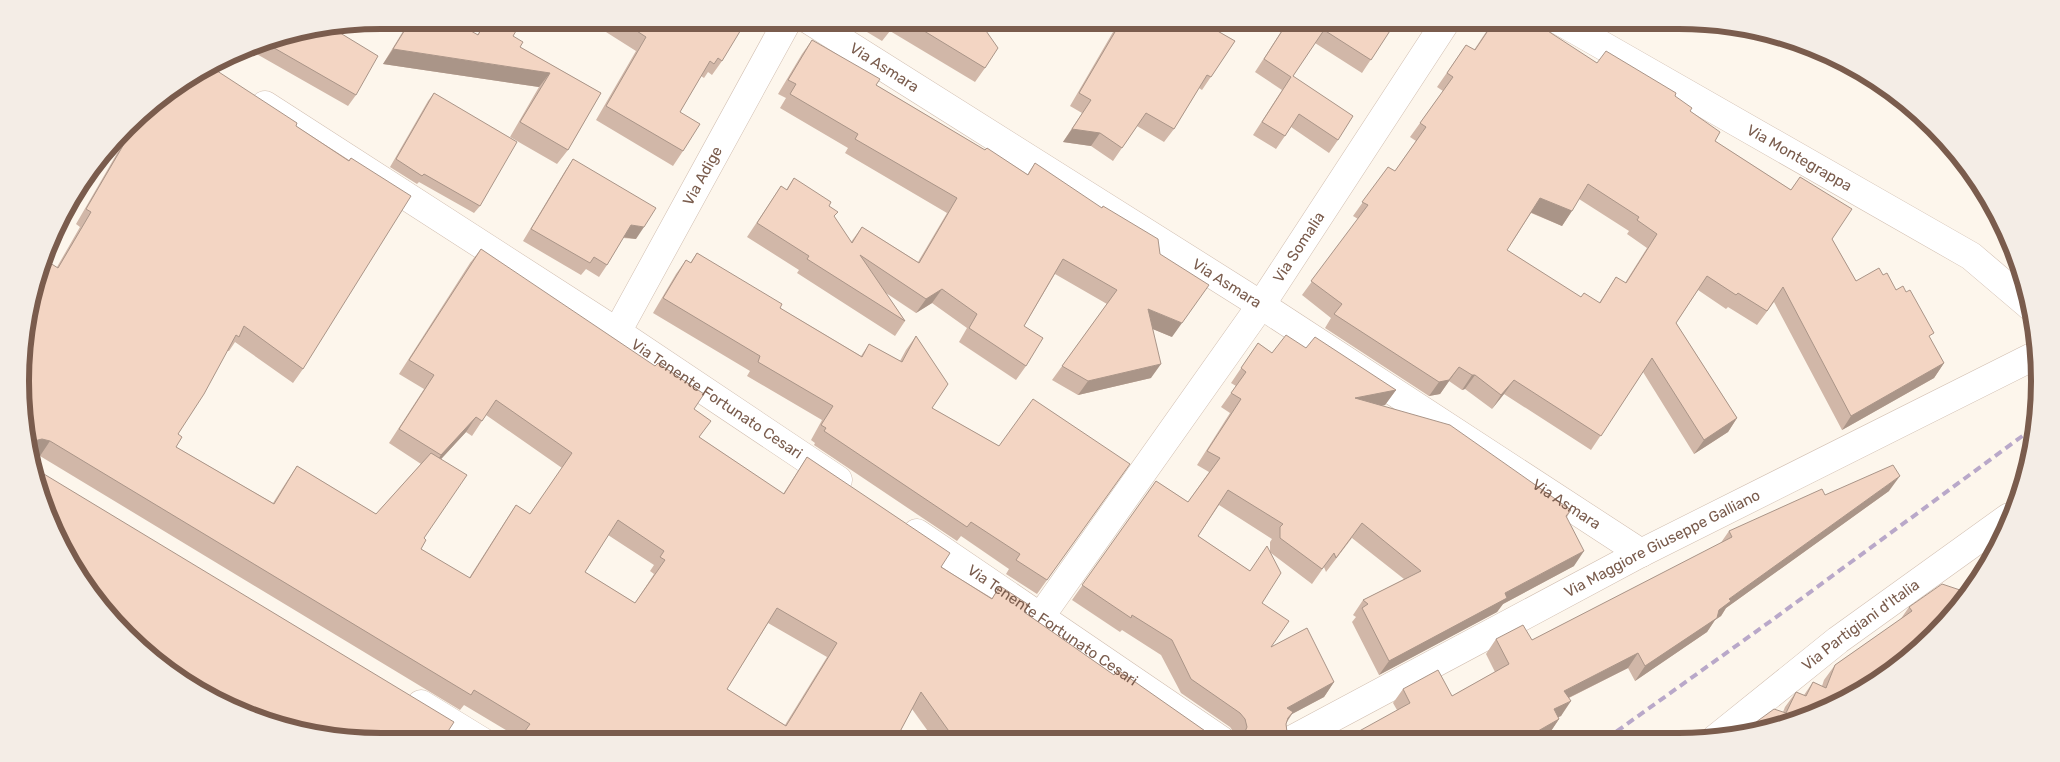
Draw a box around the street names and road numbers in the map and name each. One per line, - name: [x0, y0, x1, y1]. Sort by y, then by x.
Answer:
- street label: Via Asmara: [846, 39, 922, 96]
- street label: Via Montegrappa: [1744, 121, 1855, 195]
- street label: Via Adige: [679, 143, 726, 209]
- street label: Via Somalia: [1269, 209, 1328, 286]
- street label: Via Asmara: [1189, 255, 1265, 312]
- street label: Via Tenente Fortunato Cesari: [628, 335, 806, 463]
- street label: Via Asmara: [1529, 475, 1604, 533]
- street label: Via Maggiore Giuseppe Galliano: [1561, 486, 1763, 601]
- street label: Via Tenente Fortunato Cesari: [964, 561, 1141, 690]
- street label: Via Partigiani d'Italia: [1798, 575, 1923, 674]

